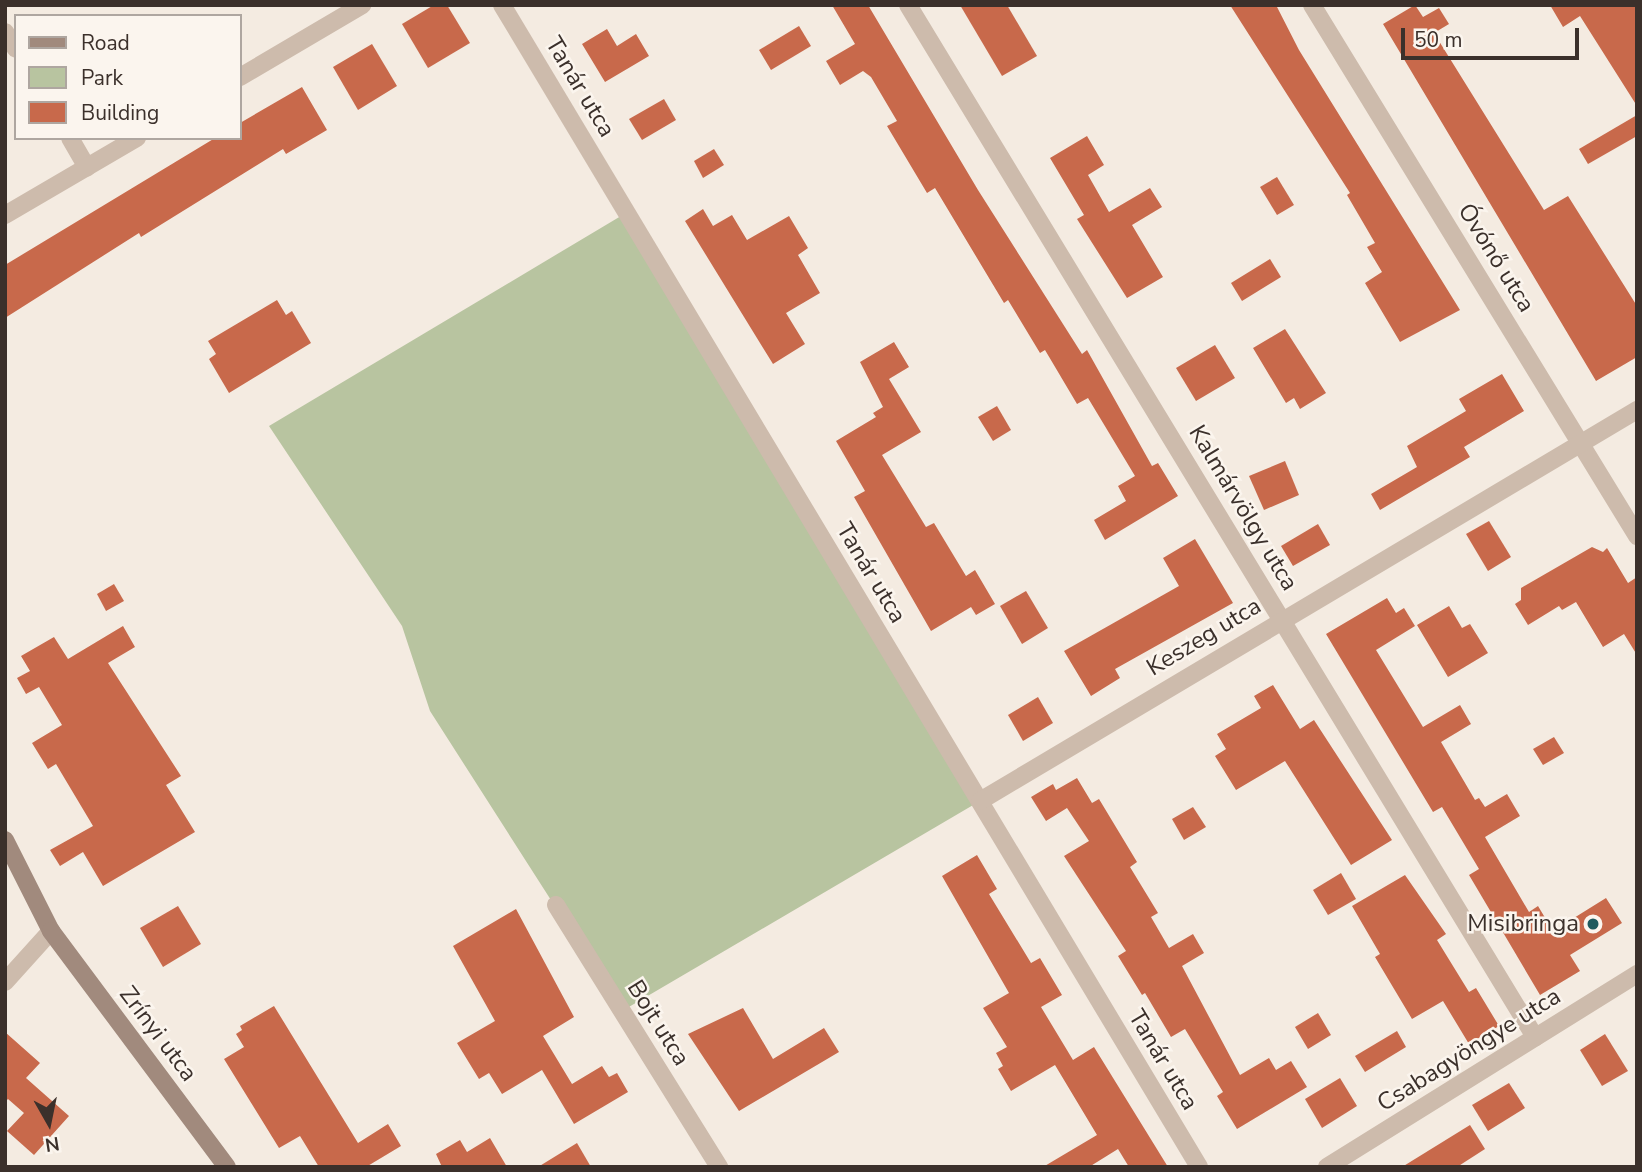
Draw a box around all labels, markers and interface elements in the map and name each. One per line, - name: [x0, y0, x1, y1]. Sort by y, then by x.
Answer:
- legend: [14, 14, 242, 140]
- scale bar: [1404, 14, 1582, 58]
- text: 50 m: [1414, 26, 1463, 54]
- text: Road: [81, 29, 130, 57]
- street label: Tanár utca: [539, 32, 621, 142]
- text: Park: [81, 64, 123, 92]
- text: Building: [81, 99, 159, 127]
- street label: Óvónő utca: [1451, 198, 1541, 318]
- street label: Kalmárvölgy utca: [1182, 420, 1304, 596]
- street label: Tanár utca: [830, 518, 912, 628]
- street label: Keszeg utca: [1142, 592, 1266, 682]
- place label: Misibringa: [1467, 910, 1579, 938]
- marker: Misibringa: [1585, 916, 1601, 932]
- street label: Bojt utca: [621, 975, 695, 1071]
- street label: Zrínyi utca: [113, 981, 203, 1087]
- street label: Csabagyöngye utca: [1372, 982, 1566, 1118]
- street label: Tanár utca: [1122, 1005, 1204, 1115]
- north arrow: [14, 1088, 84, 1158]
- text: N: [43, 1130, 61, 1158]

